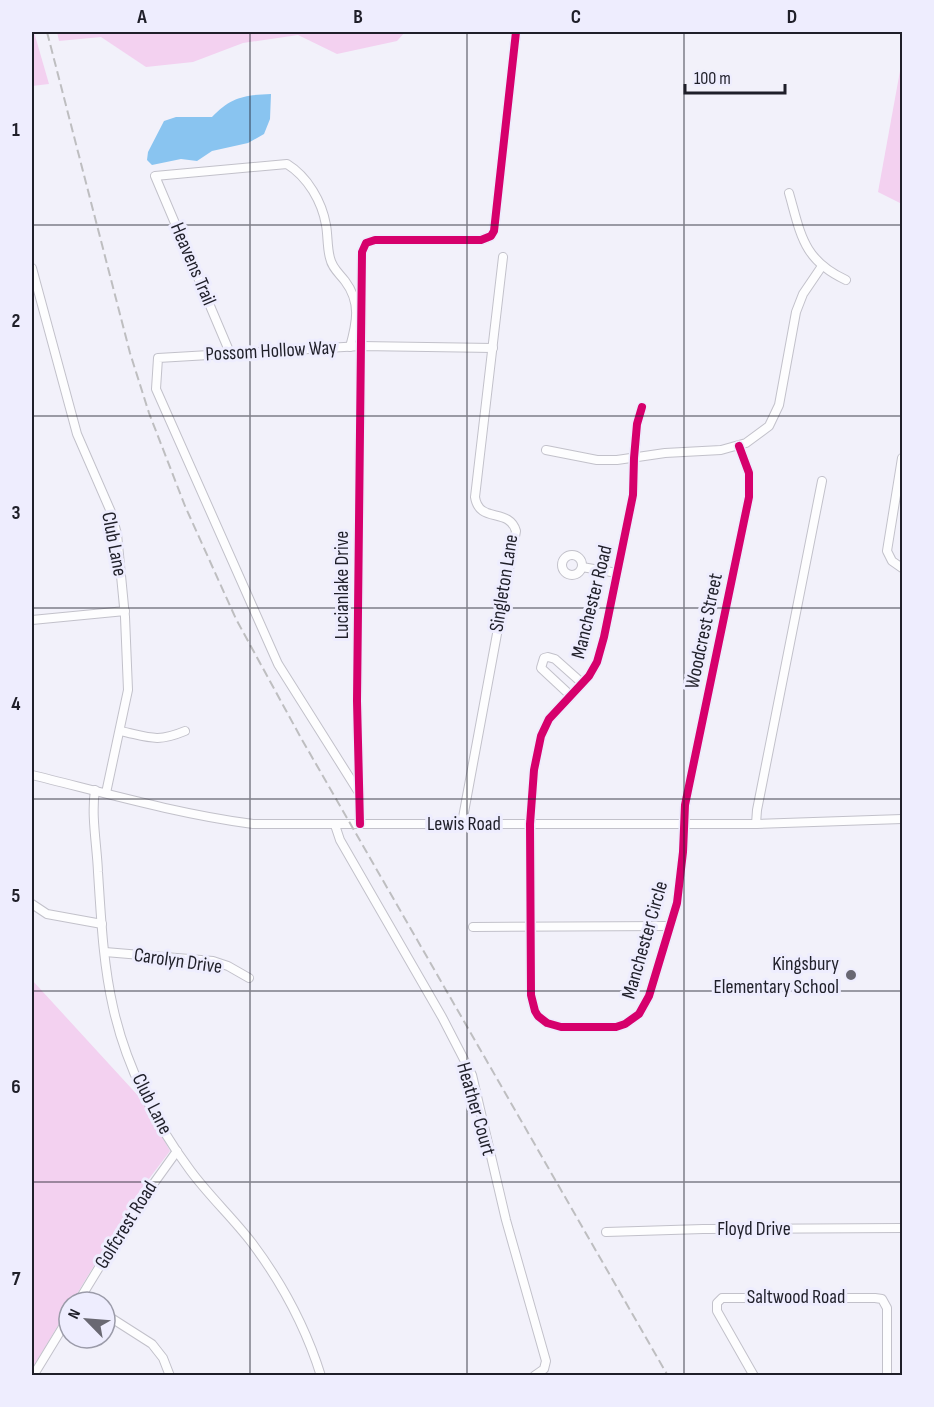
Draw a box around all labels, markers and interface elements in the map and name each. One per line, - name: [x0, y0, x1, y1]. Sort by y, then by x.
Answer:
- text: A: [136, 5, 147, 29]
- text: B: [353, 5, 363, 29]
- text: C: [571, 5, 581, 29]
- text: D: [787, 5, 797, 29]
- scale bar: [685, 57, 786, 95]
- text: 100 m: [694, 68, 731, 89]
- text: 1: [12, 118, 20, 142]
- street label: Heavens Trail: [165, 219, 221, 309]
- text: 2: [12, 309, 20, 333]
- street label: Possom Hollow Way: [205, 336, 338, 366]
- text: 3: [12, 501, 21, 525]
- street label: Club Lane: [96, 510, 132, 578]
- street label: Lucianlake Drive: [330, 531, 354, 639]
- street label: Singleton Lane: [484, 533, 524, 633]
- street label: Manchester Road: [566, 543, 618, 661]
- street label: Woodcrest Street: [680, 571, 728, 691]
- text: 4: [11, 692, 21, 716]
- street label: Lewis Road: [427, 812, 501, 836]
- street label: Manchester Circle: [617, 878, 673, 1002]
- text: 5: [12, 884, 21, 908]
- street label: Carolyn Drive: [132, 943, 224, 979]
- place label: Kingsbury Elementary School: [713, 952, 839, 999]
- marker: Kingsbury Elementary School: [844, 968, 858, 982]
- street label: Heather Court: [451, 1060, 501, 1158]
- street label: Club Lane: [127, 1070, 177, 1138]
- text: 6: [11, 1075, 21, 1099]
- street label: Golfcrest Road: [90, 1177, 162, 1273]
- street label: Floyd Drive: [717, 1217, 791, 1241]
- text: 7: [12, 1267, 21, 1291]
- street label: Saltwood Road: [747, 1285, 845, 1309]
- north arrow: [57, 1290, 117, 1350]
- text: N: [64, 1306, 85, 1322]

